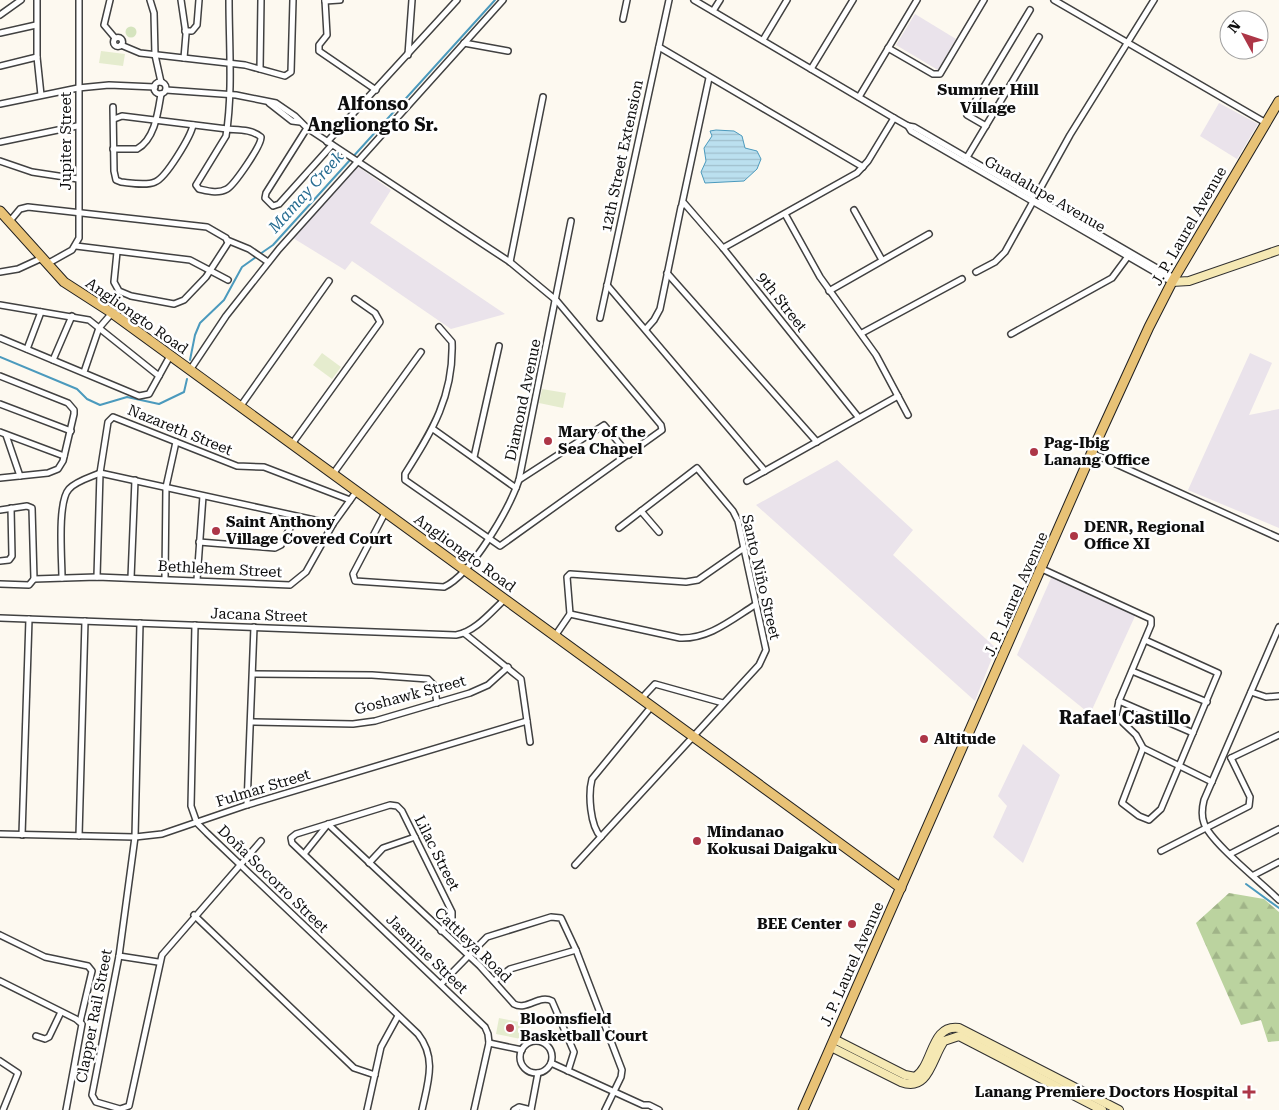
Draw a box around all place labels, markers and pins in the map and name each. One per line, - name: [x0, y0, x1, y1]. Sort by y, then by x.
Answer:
- place label: Mary of the Sea Chapel: [558, 423, 646, 458]
- place label: Pag-Ibig Lanang Office: [1044, 434, 1150, 469]
- marker: Mary of the Sea Chapel: [542, 435, 554, 447]
- marker: Pag-Ibig Lanang Office: [1028, 446, 1040, 458]
- place label: Saint Anthony Village Covered Court: [226, 513, 392, 548]
- place label: DENR, Regional Office XI: [1084, 518, 1205, 553]
- marker: Saint Anthony Village Covered Court: [210, 525, 222, 537]
- marker: DENR, Regional Office XI: [1068, 530, 1080, 542]
- place label: Altitude: [934, 730, 996, 748]
- marker: Altitude: [918, 733, 930, 745]
- place label: Mindanao Kokusai Daigaku: [707, 823, 837, 858]
- marker: Mindanao Kokusai Daigaku: [691, 835, 703, 847]
- place label: BEE Center: [757, 915, 842, 933]
- marker: BEE Center: [846, 918, 858, 930]
- place label: Bloomsfield Basketball Court: [520, 1010, 648, 1045]
- marker: Bloomsfield Basketball Court: [504, 1022, 516, 1034]
- place label: Lanang Premiere Doctors Hospital: [975, 1083, 1238, 1101]
- marker: Lanang Premiere Doctors Hospital: [1242, 1085, 1256, 1099]

